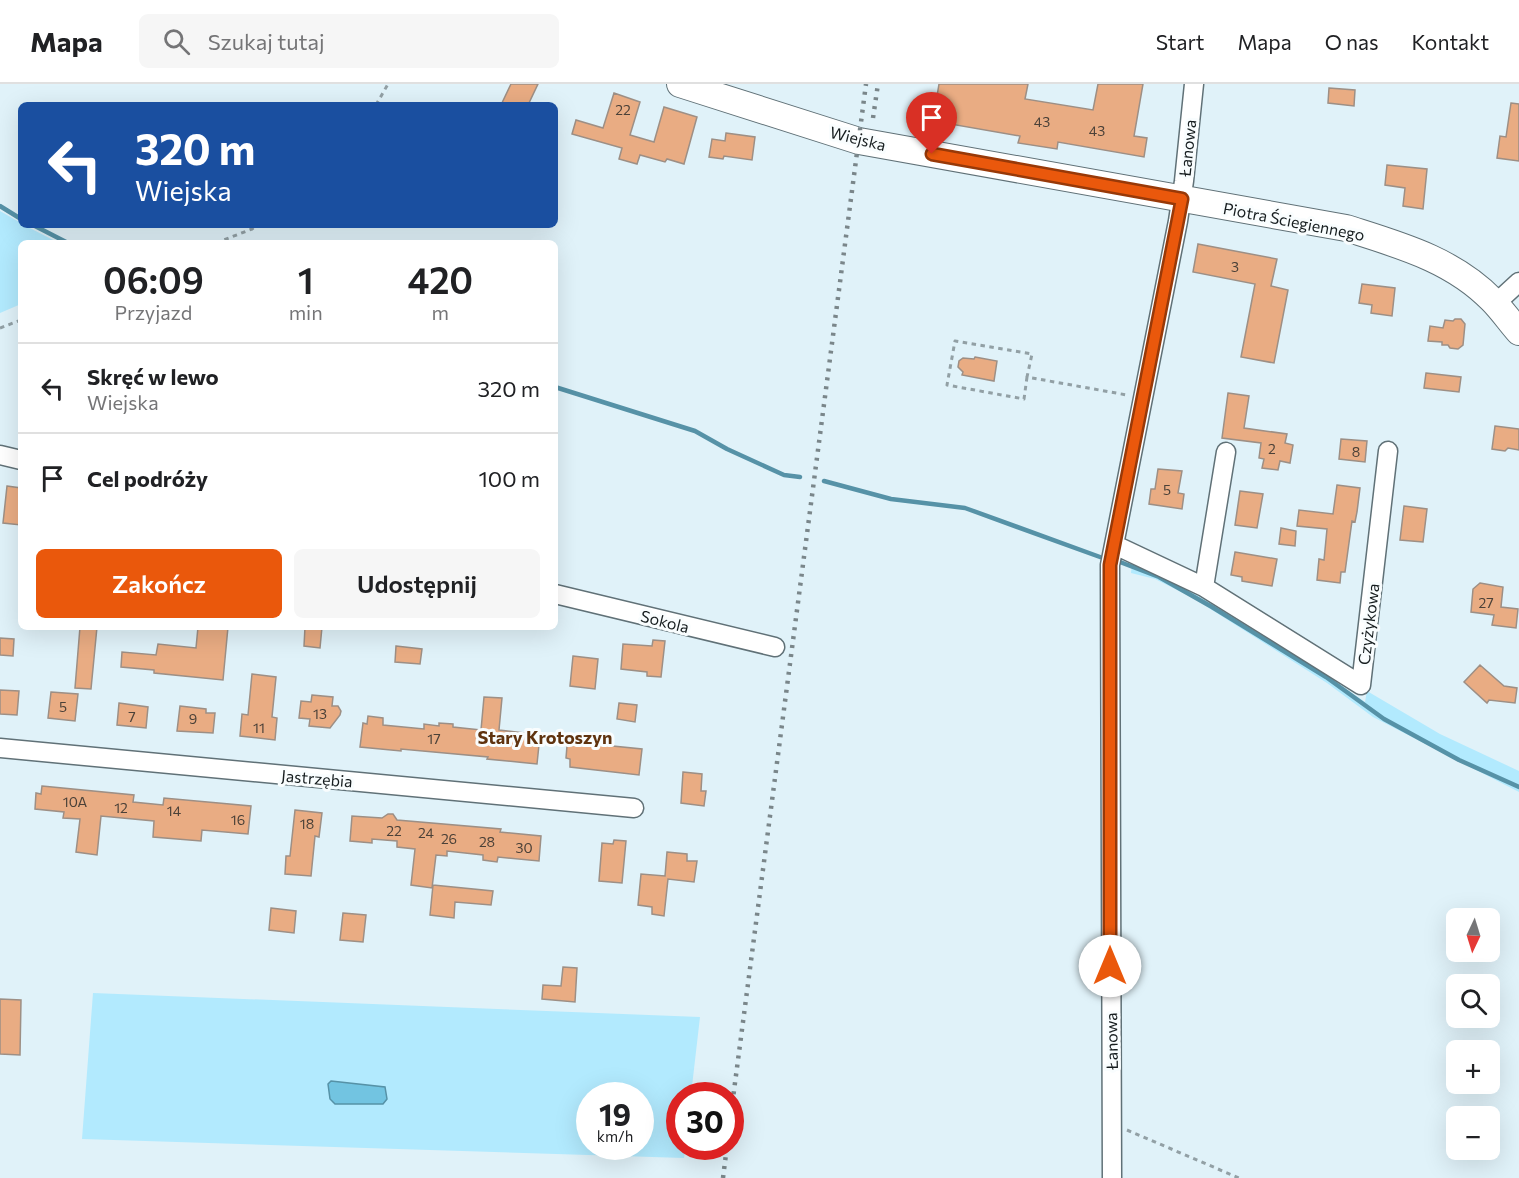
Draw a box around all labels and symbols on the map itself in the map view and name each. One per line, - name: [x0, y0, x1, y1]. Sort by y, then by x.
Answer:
- pin: [906, 92, 957, 154]
- house number: 22: [615, 101, 631, 118]
- house number: 43: [1034, 113, 1050, 130]
- street label: Łanowa: [1174, 119, 1199, 178]
- street label: Wiejska: [828, 122, 888, 154]
- house number: 43: [1089, 122, 1105, 139]
- street label: Piotra Ściegiennego: [1222, 198, 1366, 244]
- house number: 3: [1231, 258, 1239, 275]
- house number: 2: [1268, 440, 1276, 457]
- house number: 8: [1352, 443, 1360, 460]
- house number: 5: [1163, 481, 1171, 498]
- street label: Czyżykowa: [1354, 582, 1382, 666]
- house number: 27: [1478, 594, 1494, 611]
- street label: Sokola: [639, 606, 691, 636]
- house number: 5: [59, 698, 67, 715]
- house number: 13: [313, 705, 327, 722]
- house number: 7: [128, 708, 136, 725]
- house number: 9: [189, 710, 197, 727]
- house number: 11: [253, 719, 265, 736]
- district label: Stary Krotoszyn: [478, 726, 612, 748]
- house number: 17: [427, 730, 441, 747]
- street label: Jastrzębia: [281, 765, 353, 791]
- house number: 10A: [63, 793, 88, 810]
- house number: 12: [114, 799, 128, 816]
- house number: 14: [167, 802, 182, 819]
- house number: 16: [231, 811, 245, 828]
- house number: 18: [300, 815, 314, 832]
- house number: 22: [386, 822, 402, 839]
- house number: 24: [418, 824, 435, 841]
- house number: 26: [441, 830, 457, 847]
- house number: 28: [479, 833, 495, 850]
- house number: 30: [515, 839, 533, 856]
- north arrow: [1446, 908, 1500, 962]
- position arrow: [1078, 934, 1142, 998]
- street label: Łanowa: [1101, 1012, 1121, 1071]
- speed limit sign: 30: [666, 1082, 744, 1160]

